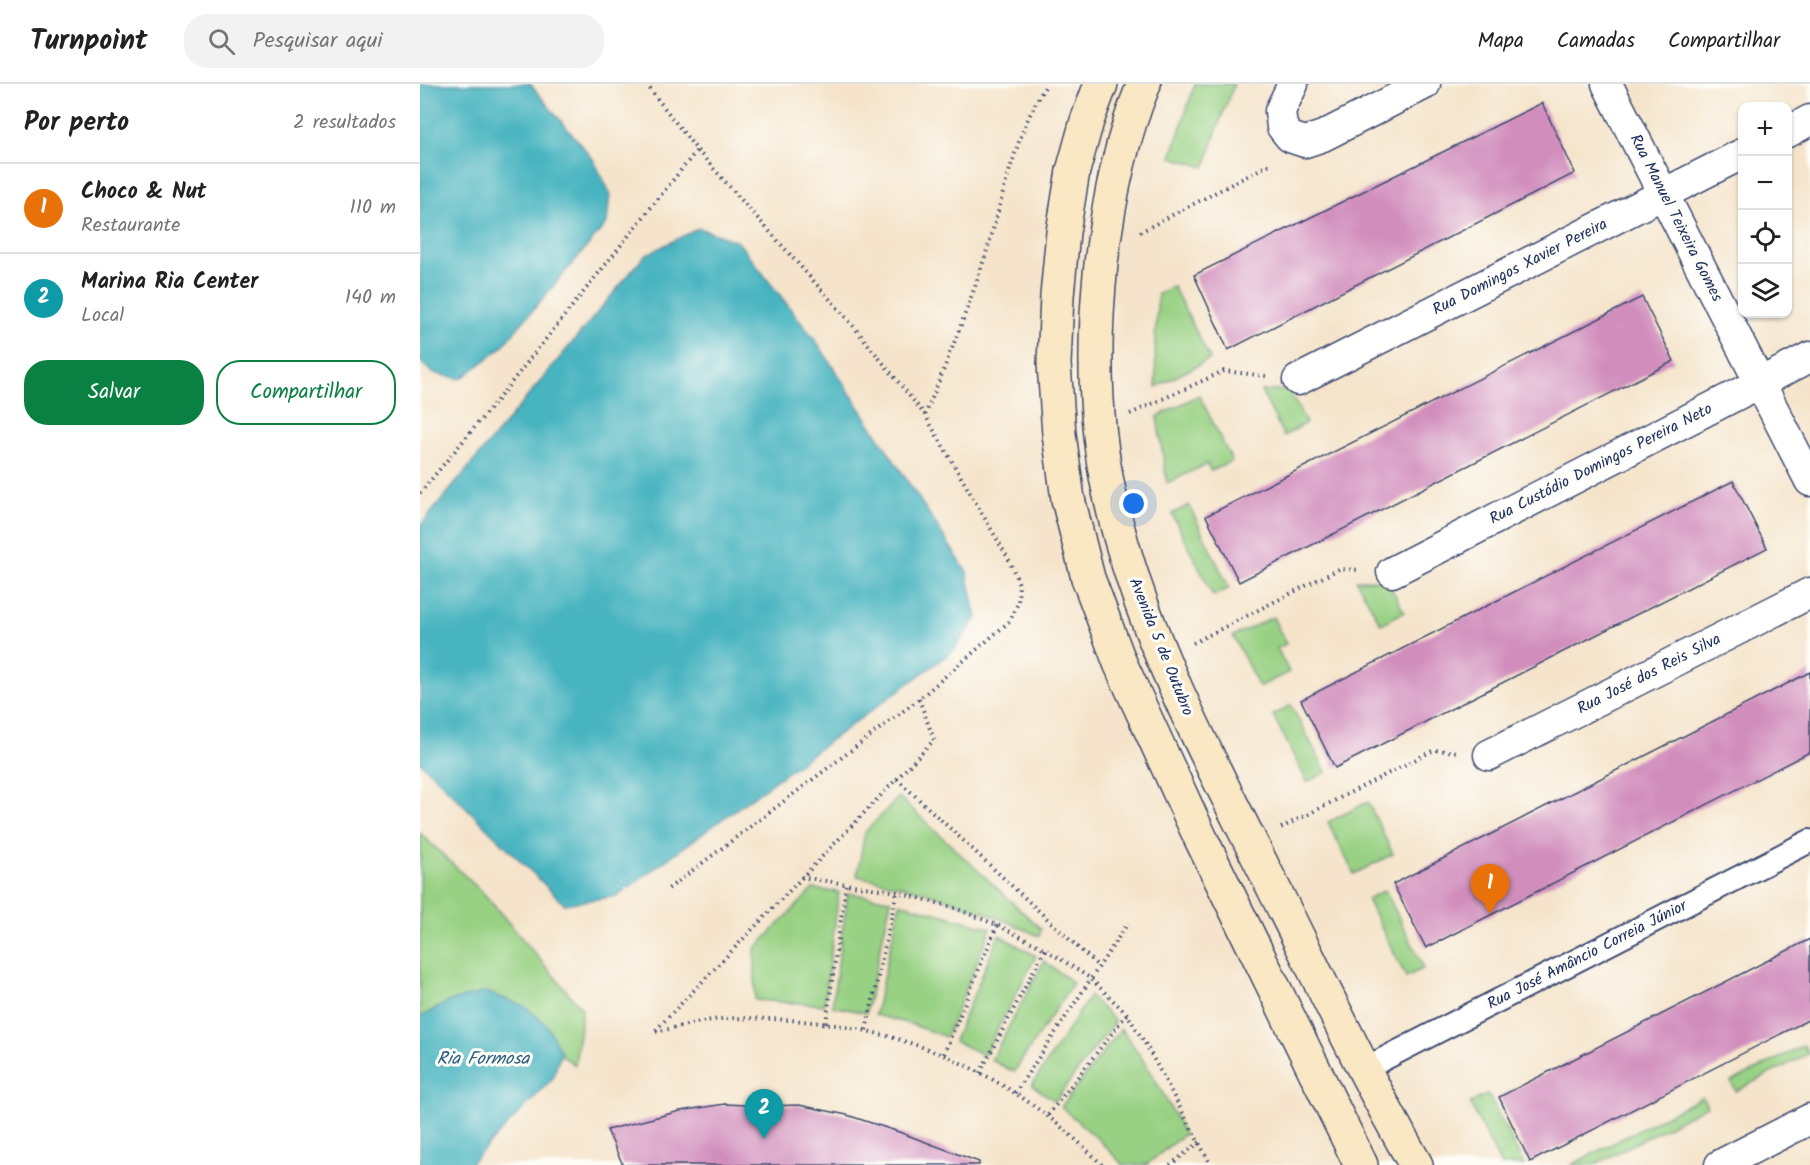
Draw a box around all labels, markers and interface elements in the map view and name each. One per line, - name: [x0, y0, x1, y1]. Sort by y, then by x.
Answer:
- search box: [184, 14, 604, 68]
- text: Turnpoint: [30, 19, 148, 64]
- text: Pesquisar aqui: [253, 24, 383, 59]
- icon: search: [205, 25, 238, 58]
- text: Mapa: [1477, 25, 1524, 58]
- text: Camadas: [1557, 25, 1635, 58]
- text: Compartilhar: [1668, 25, 1780, 58]
- text: Por perto: [24, 102, 129, 144]
- map controls: [1738, 102, 1792, 318]
- button: +: [1738, 102, 1792, 156]
- text: 2 resultados: [293, 107, 396, 139]
- street label: Rua Manuel Teixeira Gomes: [1623, 130, 1729, 306]
- button: −: [1738, 156, 1792, 210]
- text: Choco & Nut: [81, 175, 207, 210]
- text: 1: [40, 192, 47, 224]
- text: 110 m: [350, 192, 396, 224]
- text: Restaurante: [81, 210, 180, 242]
- button: locate: [1738, 210, 1792, 264]
- street label: Rua Domingos Xavier Pereira: [1428, 212, 1612, 322]
- button: layers: [1738, 264, 1792, 318]
- text: Marina Ria Center: [81, 265, 258, 300]
- text: 2: [38, 282, 49, 314]
- text: 140 m: [345, 282, 396, 314]
- text: Local: [81, 300, 124, 332]
- button: Salvar: [24, 360, 204, 425]
- button: Compartilhar: [216, 360, 396, 425]
- street label: Rua Custódio Domingos Pereira Neto: [1485, 397, 1717, 531]
- your location: [1119, 489, 1148, 518]
- street label: Avenida 5 de Outubro: [1122, 574, 1200, 720]
- street label: Rua José dos Reis Silva: [1573, 627, 1725, 721]
- pin: 1: [1470, 864, 1510, 914]
- street label: Rua José Amâncio Correia Júnior: [1483, 893, 1693, 1016]
- water label: Ria Formosa: [437, 1045, 531, 1074]
- pin: 2: [744, 1090, 784, 1139]

